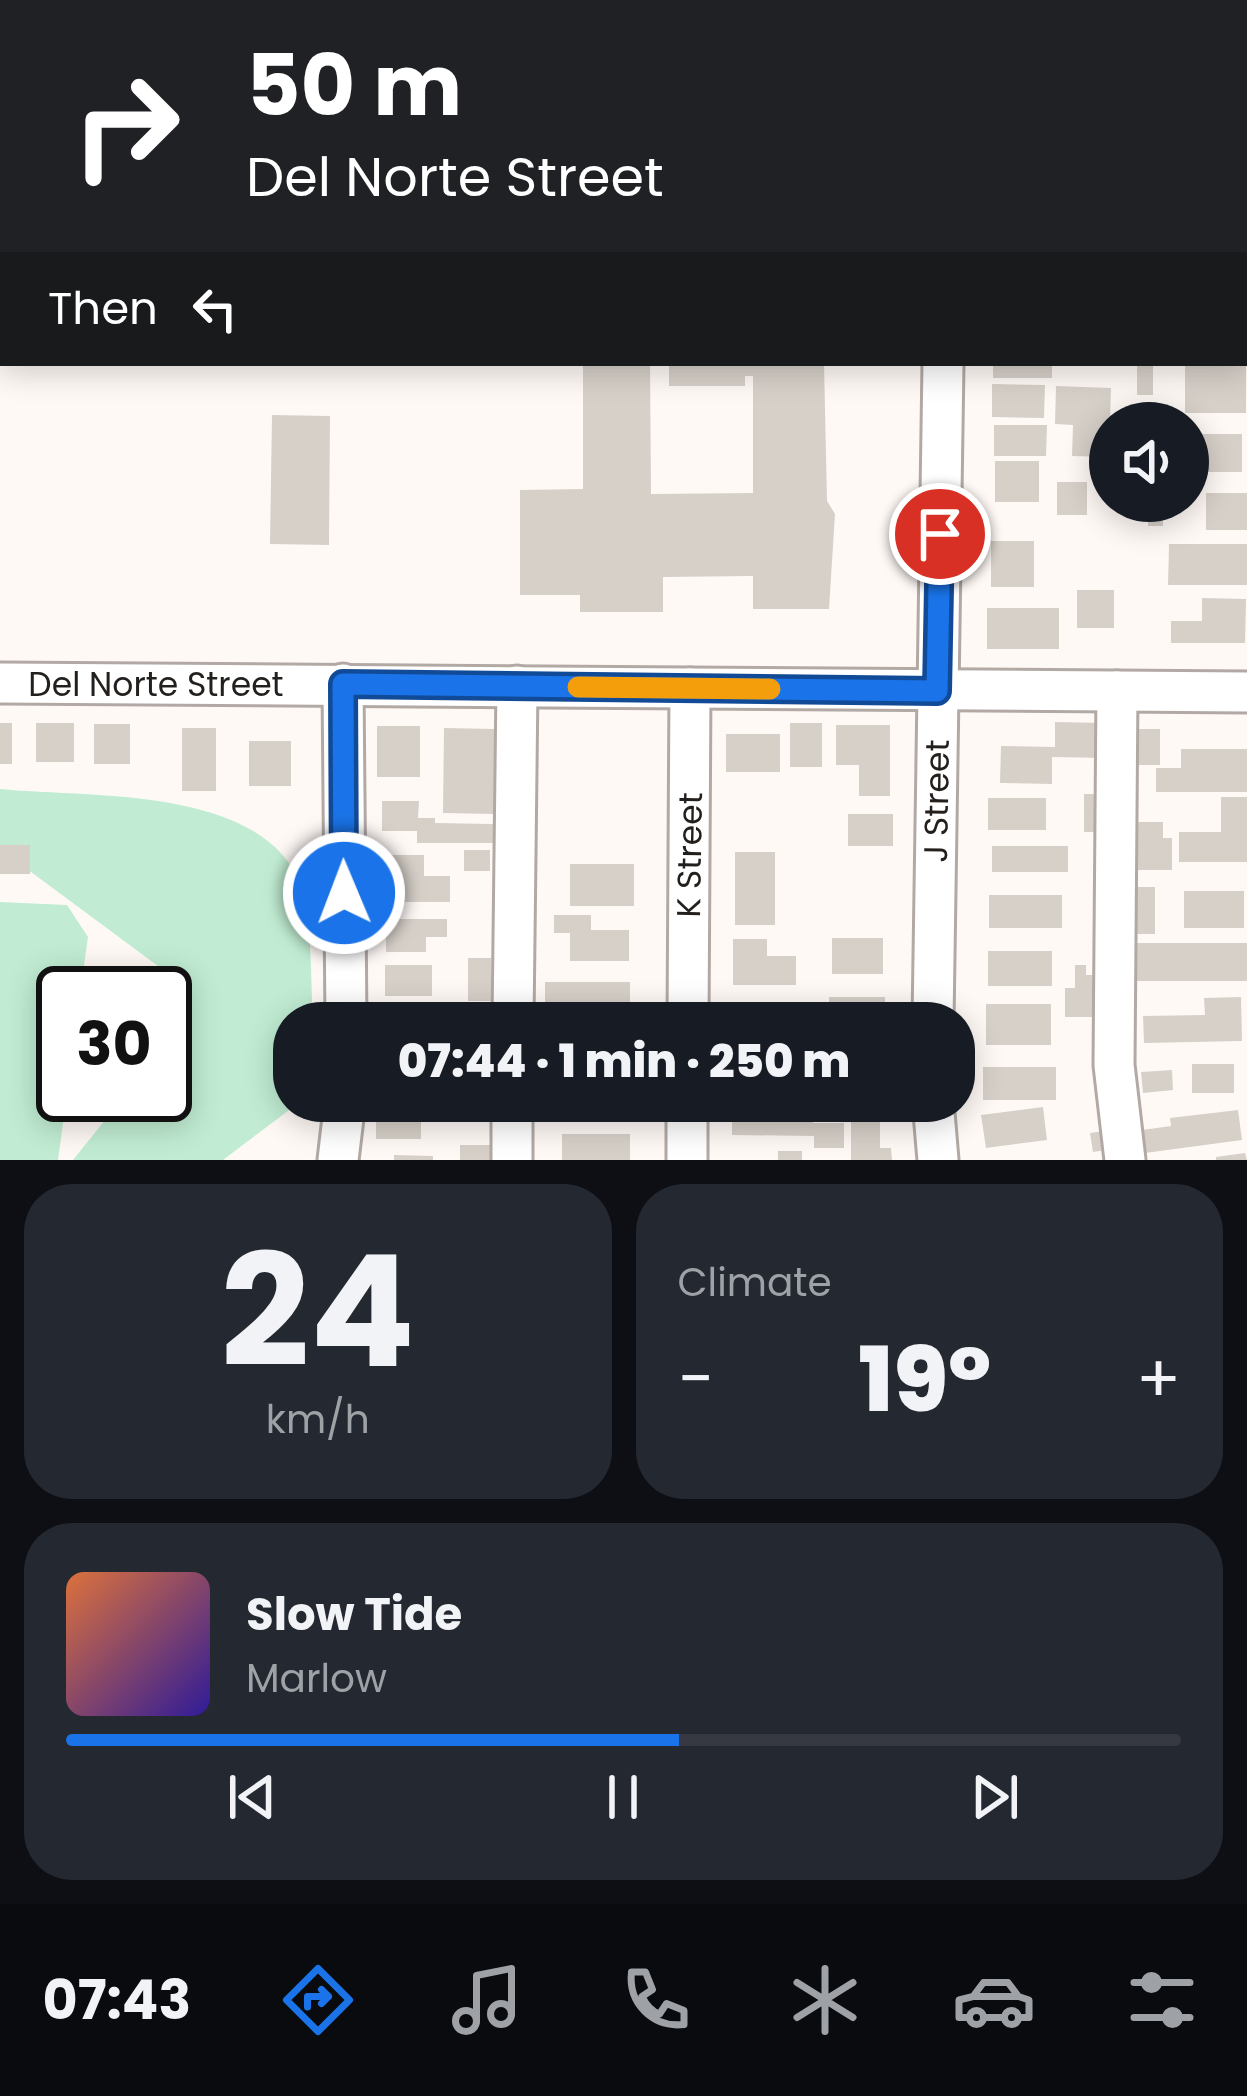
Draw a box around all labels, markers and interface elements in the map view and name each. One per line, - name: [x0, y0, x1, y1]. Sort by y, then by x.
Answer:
- text: 50 m: [246, 27, 462, 144]
- icon: right: [48, 48, 204, 204]
- text: Del Norte Street: [246, 139, 664, 215]
- icon: left: [182, 276, 248, 342]
- text: Then: [48, 277, 158, 340]
- map controls: [1089, 402, 1209, 522]
- button: sound: [1089, 402, 1209, 522]
- pin: [889, 483, 991, 585]
- icon: arrive: [907, 501, 973, 567]
- street label: Del Norte Street: [28, 661, 284, 708]
- street label: J Street: [912, 739, 961, 863]
- street label: K Street: [665, 792, 714, 918]
- position arrow: [281, 830, 407, 956]
- speed limit sign: 30: [36, 966, 192, 1122]
- text: 07:44 · 1 min · 250 m: [398, 1030, 850, 1093]
- text: 24: [220, 1202, 415, 1421]
- text: Climate: [678, 1255, 832, 1310]
- text: 19°: [859, 1316, 991, 1443]
- text: −: [678, 1333, 714, 1425]
- text: +: [1136, 1333, 1181, 1425]
- text: km/h: [266, 1392, 370, 1447]
- text: Slow Tide: [246, 1583, 462, 1646]
- text: Marlow: [246, 1651, 387, 1706]
- icon: previous: [219, 1764, 285, 1830]
- icon: pause: [590, 1764, 656, 1830]
- icon: next: [962, 1764, 1028, 1830]
- icon: directions: [276, 1958, 360, 2042]
- icon: music: [445, 1958, 529, 2042]
- icon: phone: [614, 1958, 698, 2042]
- icon: climate: [783, 1958, 867, 2042]
- icon: car: [952, 1958, 1036, 2042]
- icon: filters: [1120, 1958, 1204, 2042]
- text: 07:43: [42, 1962, 191, 2038]

